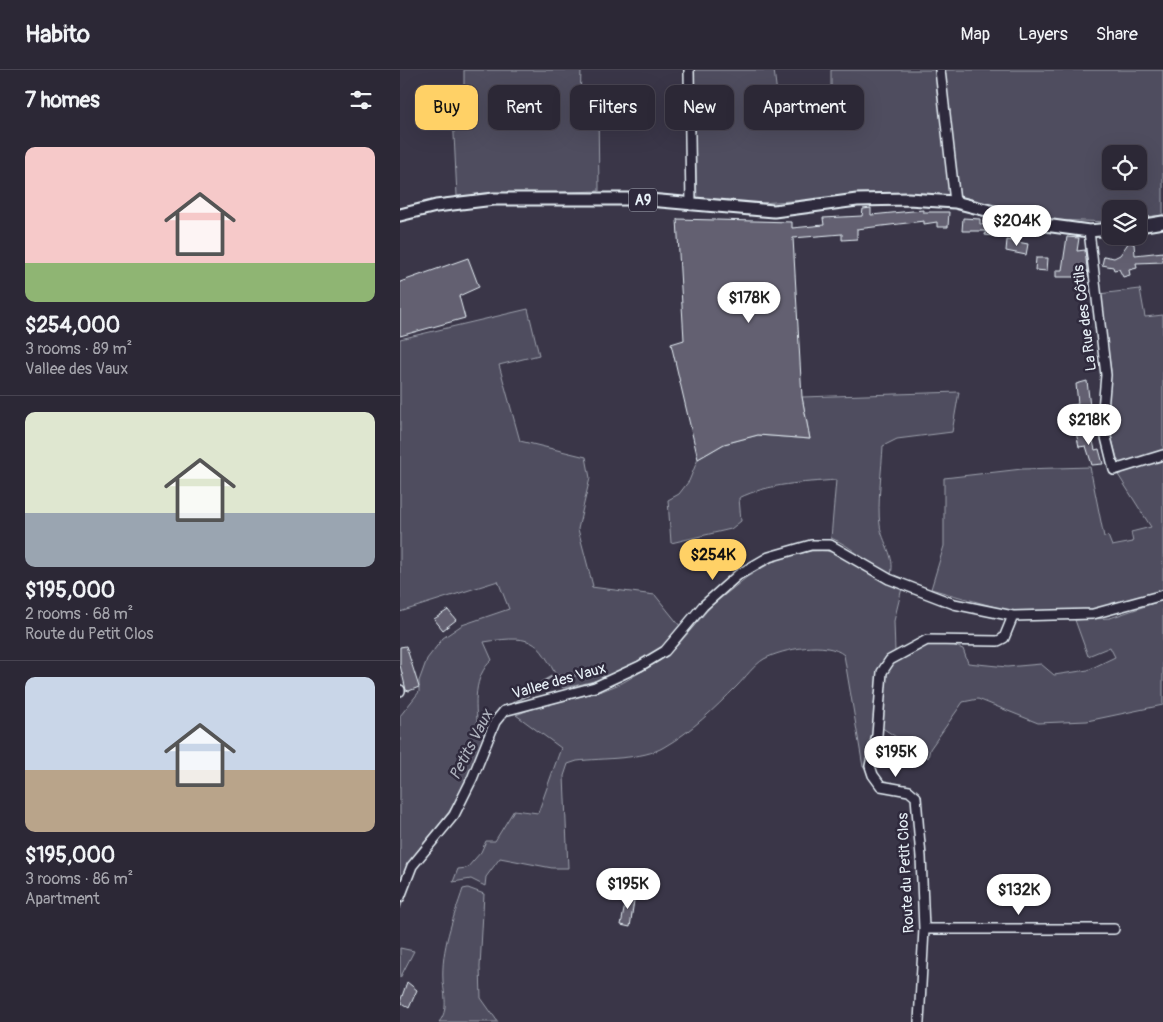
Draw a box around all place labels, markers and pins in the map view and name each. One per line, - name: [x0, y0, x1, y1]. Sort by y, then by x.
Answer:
- pin: $204K: [982, 204, 1052, 247]
- pin: $178K: [714, 282, 784, 324]
- pin: $218K: [1054, 404, 1124, 446]
- pin: $254K: [678, 538, 748, 581]
- pin: $195K: [861, 736, 931, 778]
- pin: $195K: [593, 868, 663, 910]
- pin: $132K: [984, 874, 1054, 916]

